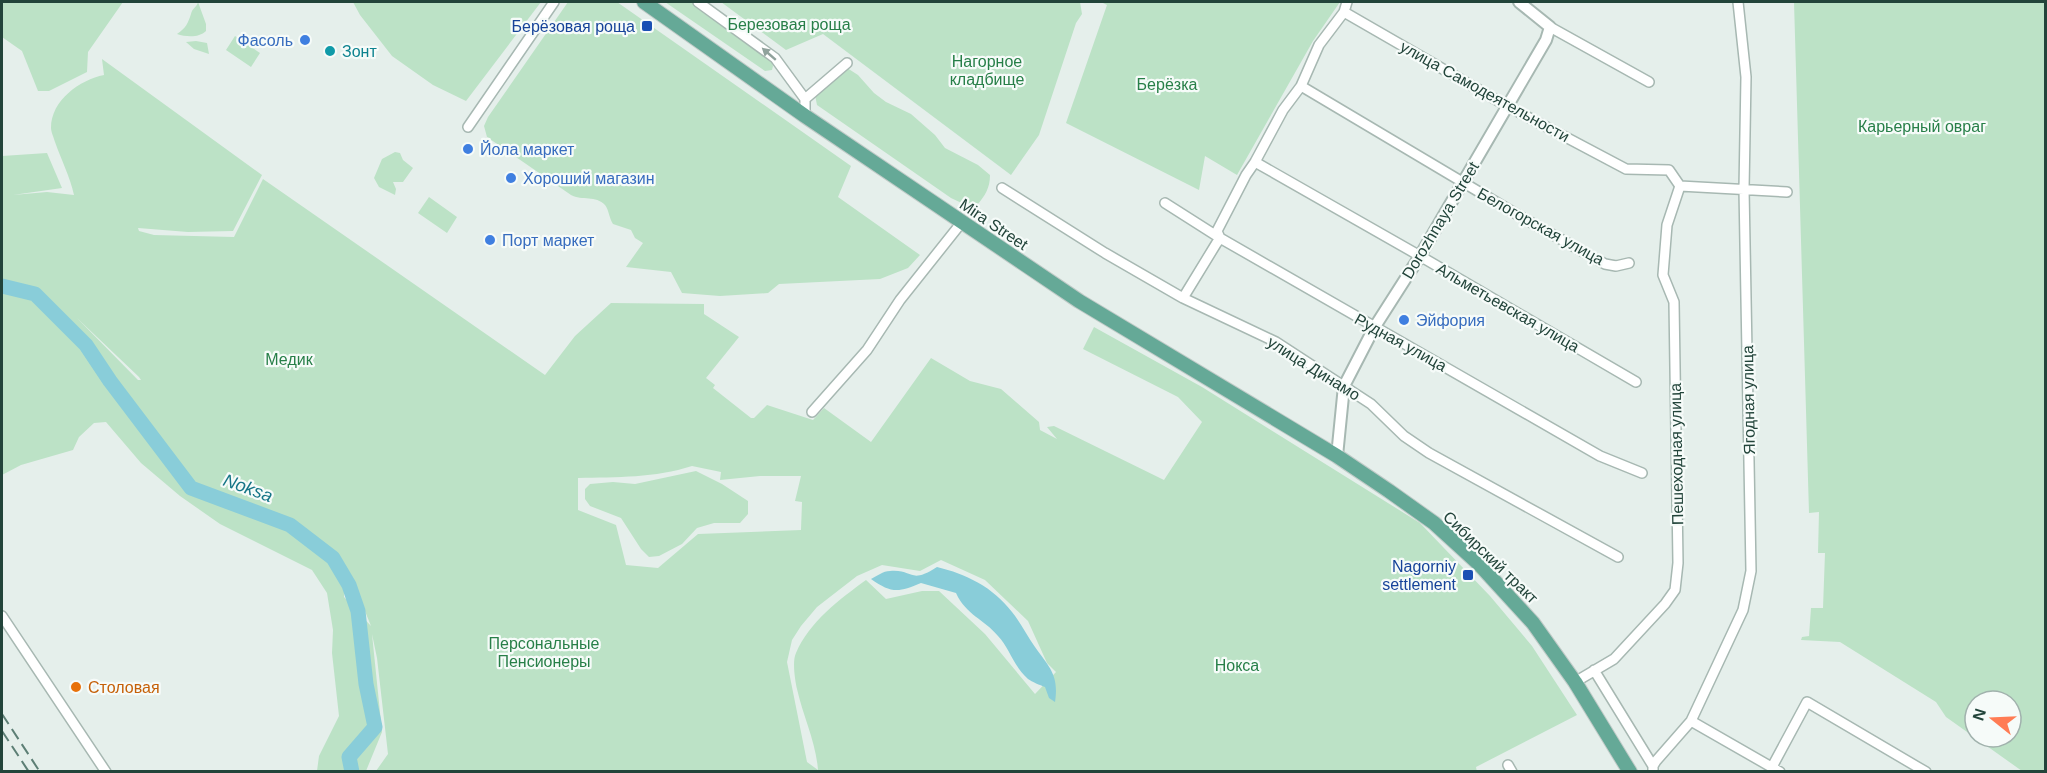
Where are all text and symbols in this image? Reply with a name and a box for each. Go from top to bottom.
park label: Березовая роща [727,16,851,33]
place label: Берёзовая роща [512,18,635,35]
marker: Берёзовая роща [640,19,654,33]
place label: Фасоль [238,32,293,49]
marker: Фасоль [298,33,312,47]
street label: улица Самодеятельности [1397,38,1572,145]
place label: Зонт [342,43,377,60]
marker: Зонт [323,44,337,58]
one-way arrow [761,47,777,60]
park label: Нагорное кладбище [950,53,1024,88]
park label: Берёзка [1137,76,1197,93]
park label: Карьерный овраг [1858,118,1986,135]
place label: Йола маркет [480,140,575,158]
marker: Йола маркет [461,142,475,156]
street label: Dorozhnaya Street [1399,158,1482,282]
place label: Хороший магазин [523,170,655,187]
marker: Хороший магазин [504,171,518,185]
street label: Белогорская улица [1475,185,1607,268]
street label: Mira Street [957,195,1031,254]
place label: Порт маркет [502,232,595,249]
marker: Порт маркет [483,233,497,247]
street label: Альметьевская улица [1433,260,1582,355]
street label: Рудная улица [1352,310,1450,375]
place label: Эйфория [1416,312,1485,329]
marker: Эйфория [1397,313,1411,327]
street label: улица Динамо [1264,333,1363,404]
street label: Ягодная улица [1739,345,1758,455]
park label: Медик [265,351,314,368]
street label: Пешеходная улица [1667,383,1686,525]
water label: Noksa [221,470,275,506]
street label: Сибирский тракт [1440,508,1542,607]
place label: Nagorniy settlement [1382,558,1457,593]
marker: Nagorniy settlement [1461,568,1475,582]
park label: Персональные Пенсионеры [488,635,600,670]
park label: Нокса [1215,657,1259,674]
place label: Столовая [88,679,160,696]
marker: Столовая [69,680,83,694]
north arrow [1963,689,2023,749]
text: N [1969,706,1989,723]

